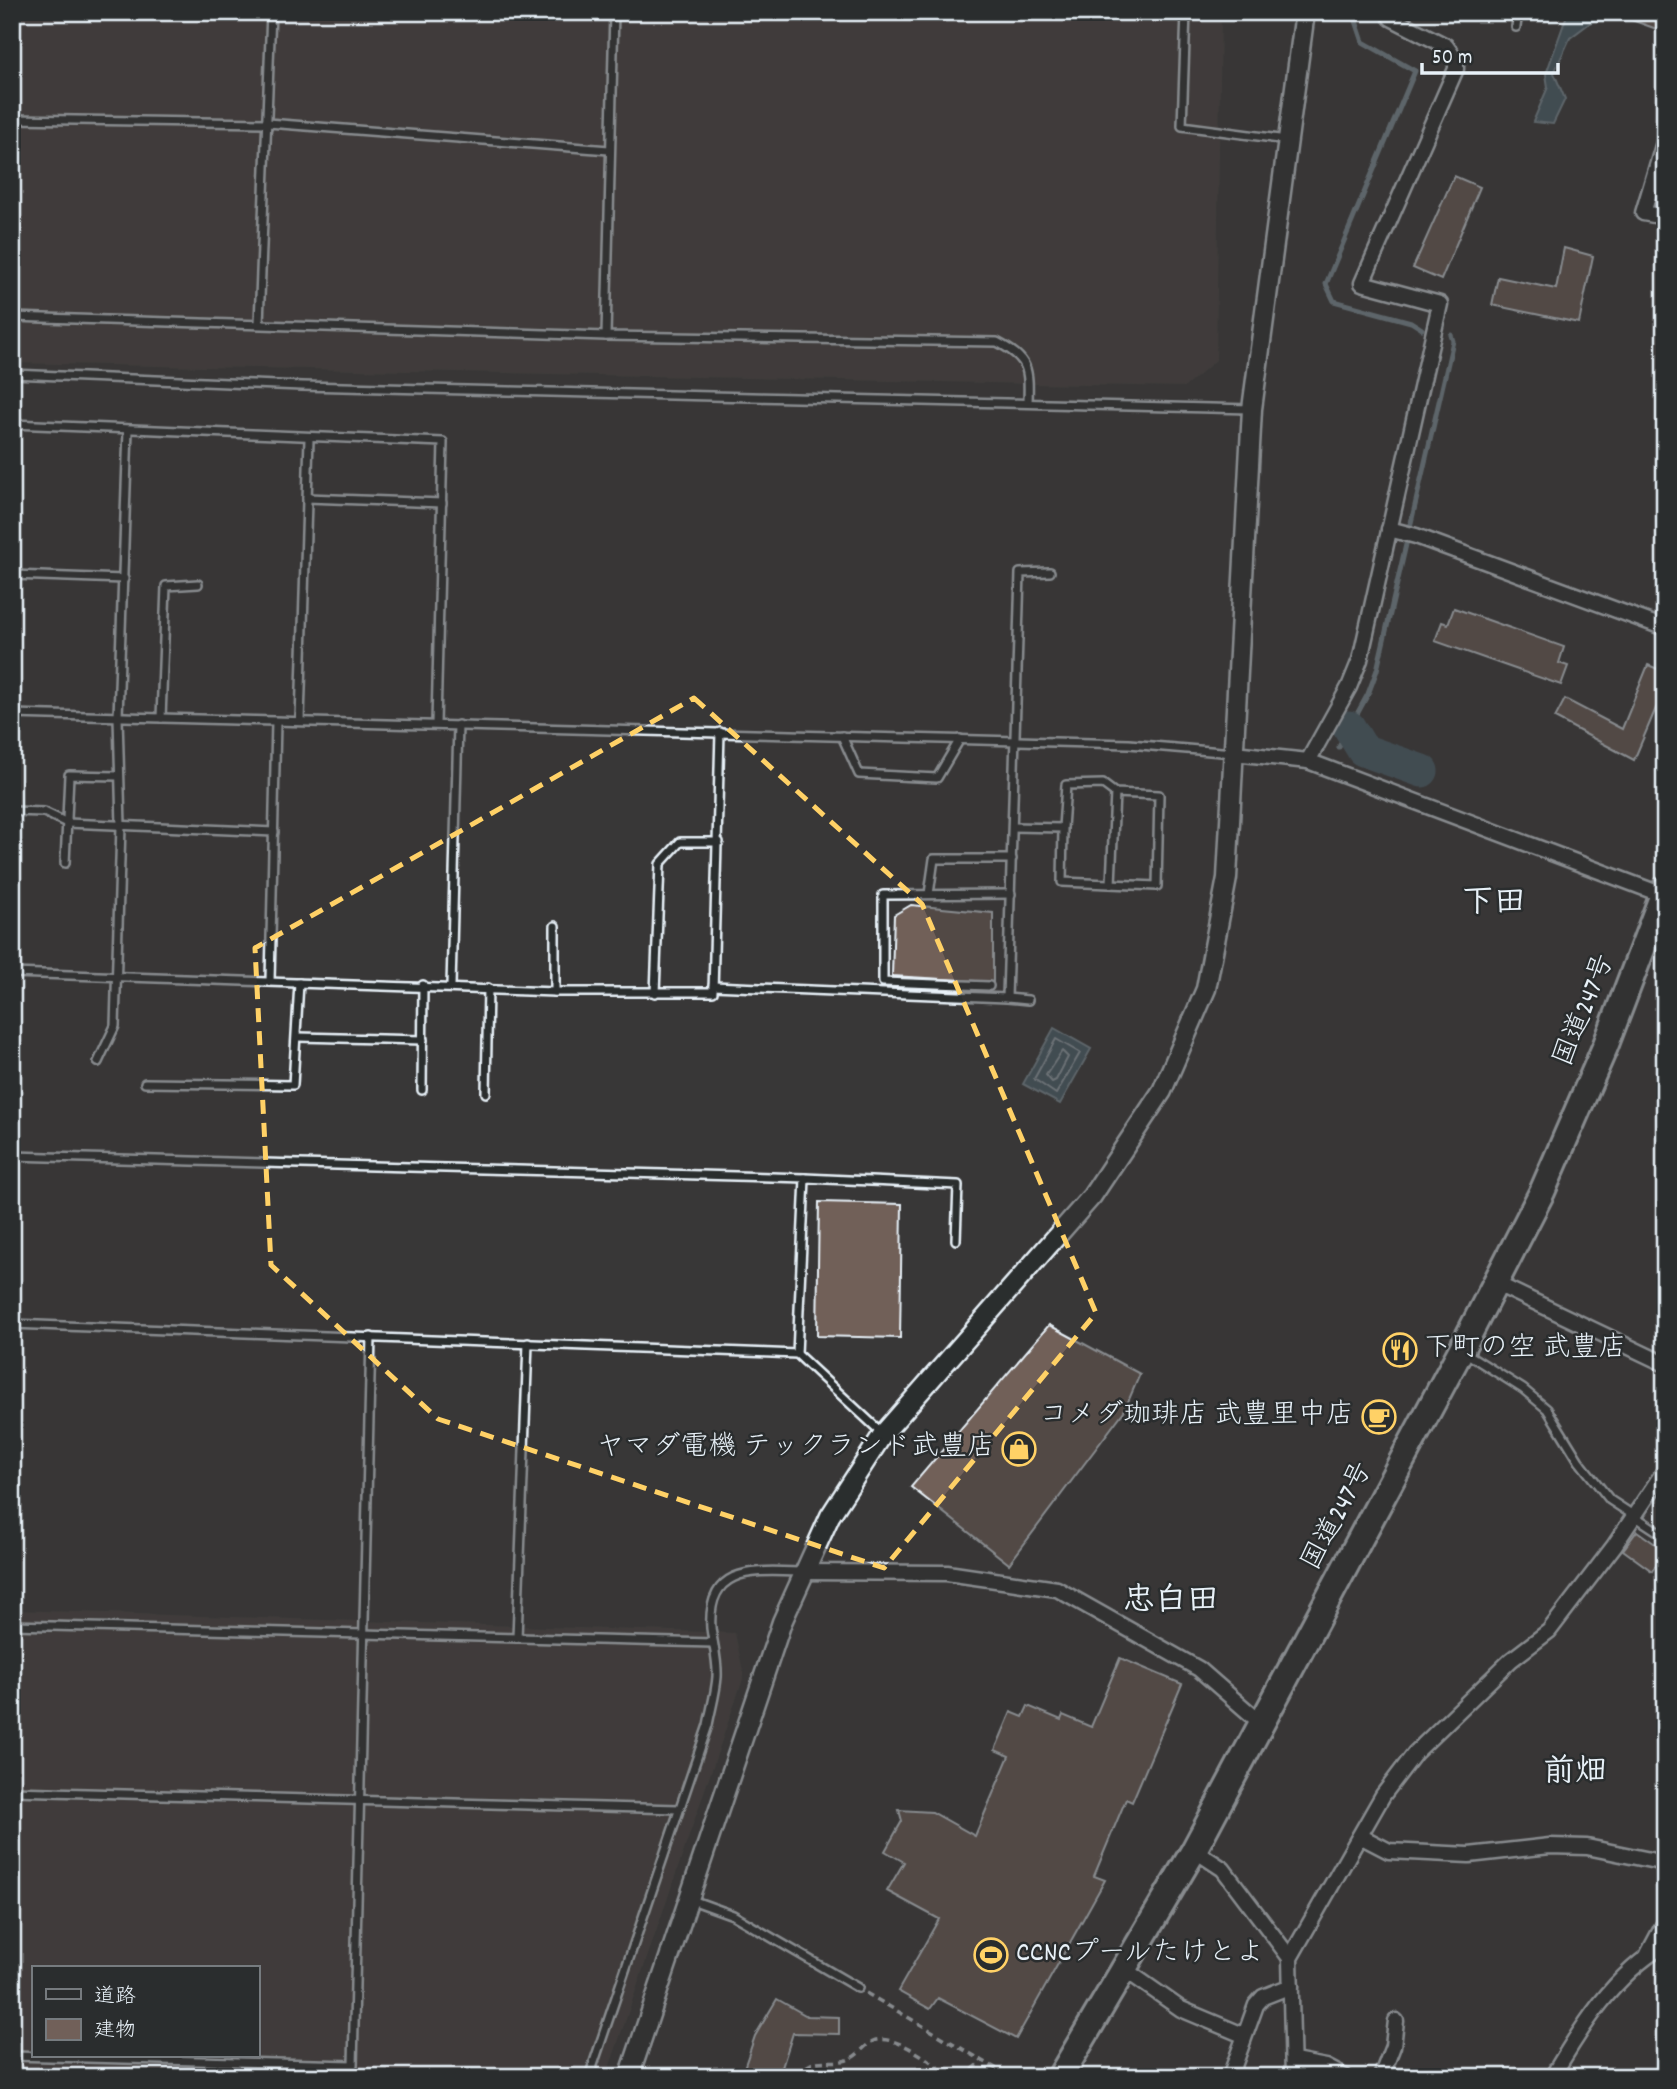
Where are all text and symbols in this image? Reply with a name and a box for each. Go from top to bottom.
scale bar [1422,32,1558,76]
text: 50 m [1432,44,1472,74]
district label: 下田 [1462,882,1526,928]
street label: 国道247号 [1545,949,1627,1073]
place label: 下町の空 武豊店 [1424,1330,1626,1370]
restaurant icon: 下町の空 武豊店 [1381,1331,1419,1369]
place label: コメダ珈琲店 武豊里中店 [1040,1397,1354,1437]
cafe icon: コメダ珈琲店 武豊里中店 [1360,1398,1398,1436]
place label: ヤマダ電機 テックランド武豊店 [597,1429,995,1469]
shop icon: ヤマダ電機 テックランド武豊店 [1000,1430,1038,1468]
street label: 国道247号 [1294,1455,1384,1579]
district label: 忠白田 [1123,1580,1219,1626]
district label: 前畑 [1543,1751,1607,1797]
place label: CCNCプールたけとよ [1016,1935,1264,1975]
sports icon: CCNCプールたけとよ [972,1936,1010,1974]
legend [32,1966,259,2058]
text: 道路 [94,1983,136,2013]
text: 建物 [94,2017,136,2047]

